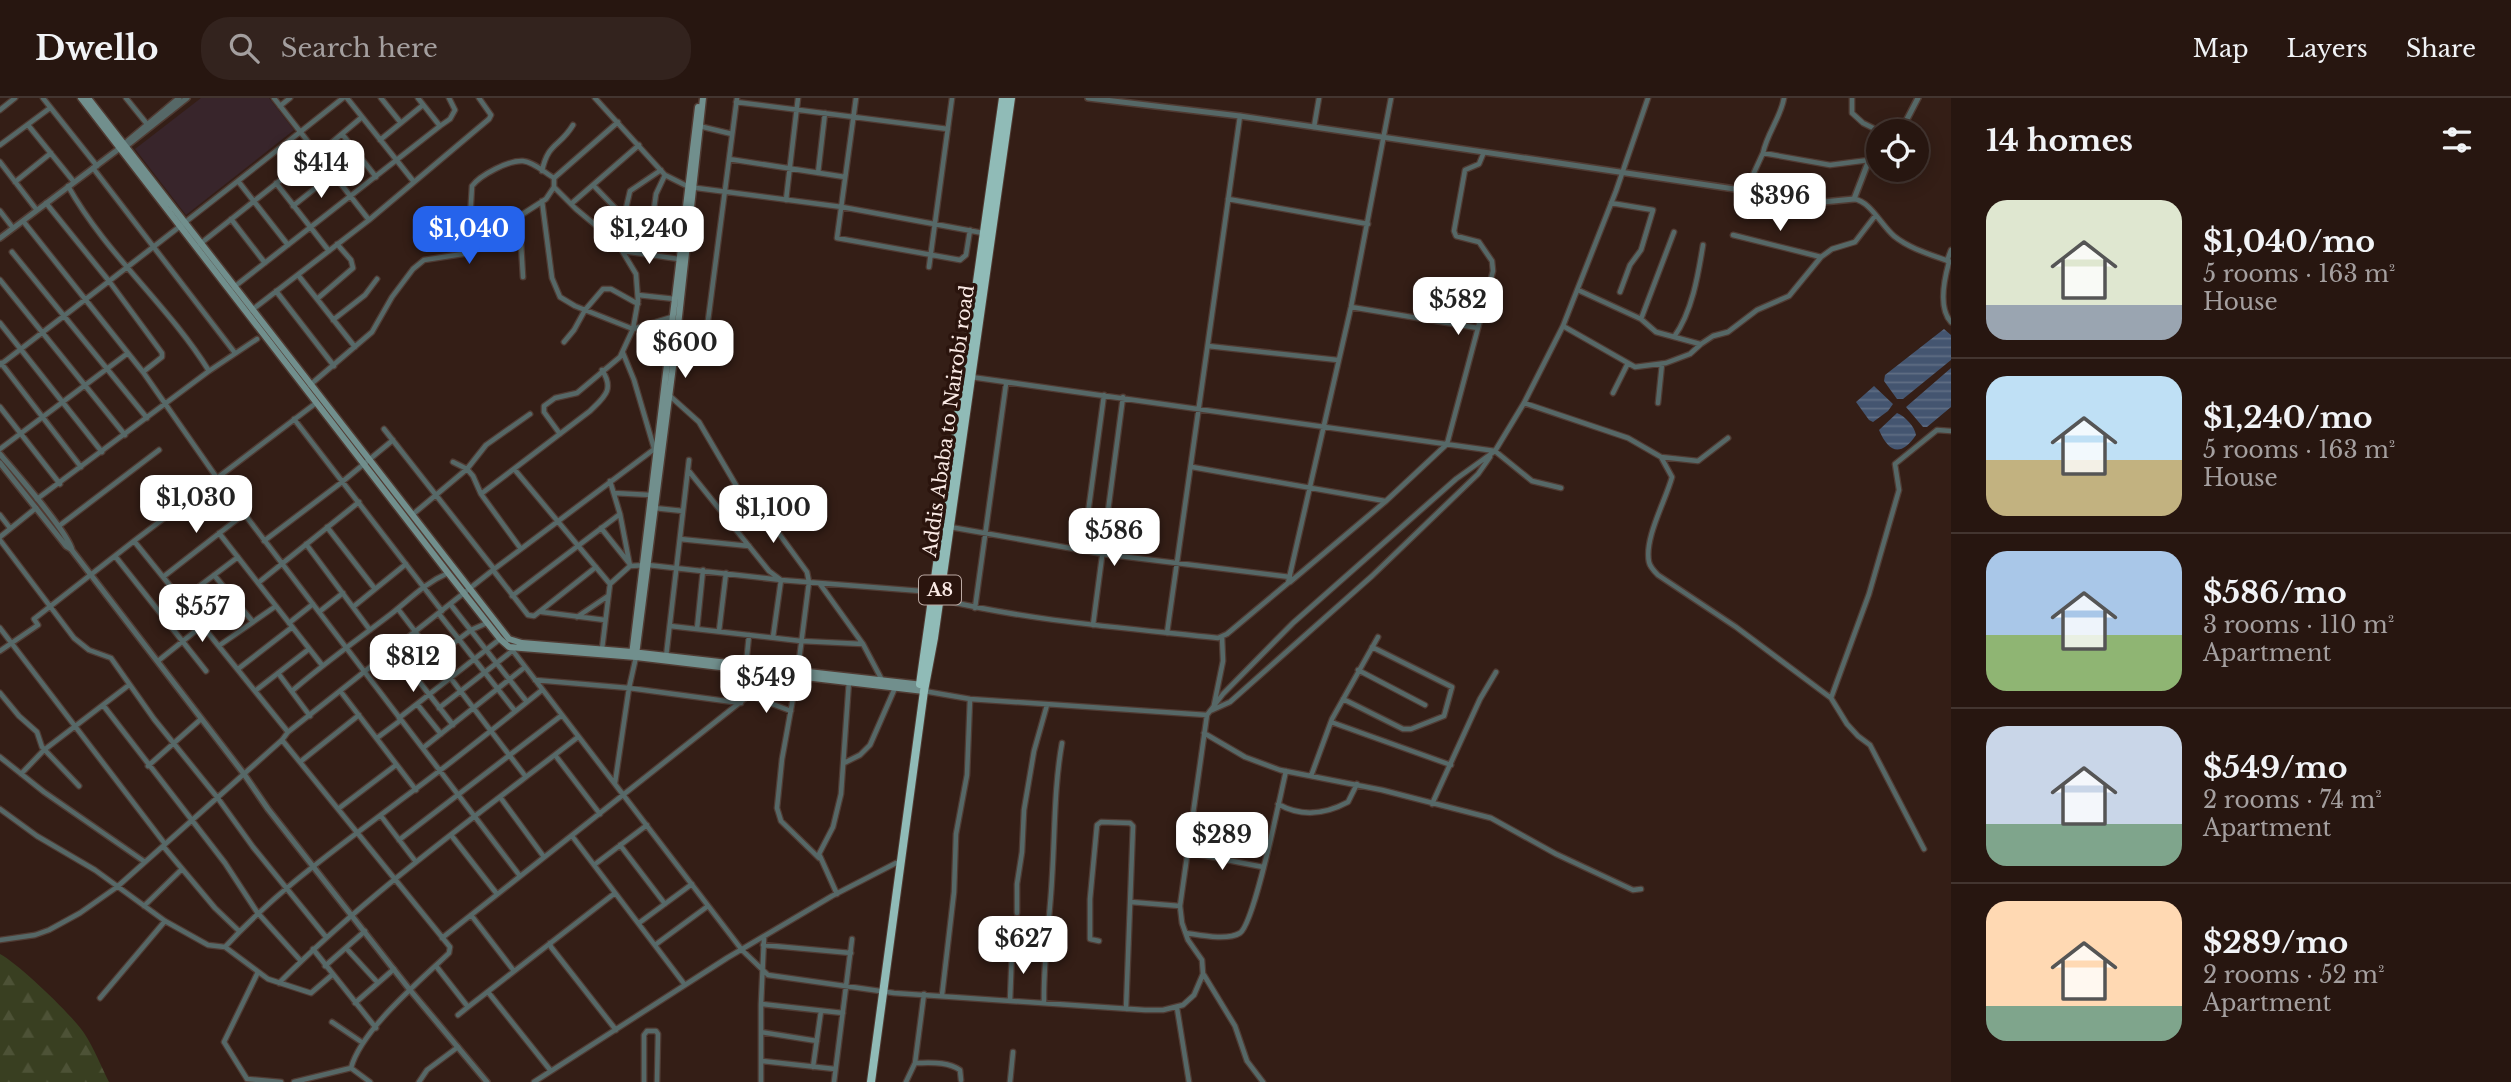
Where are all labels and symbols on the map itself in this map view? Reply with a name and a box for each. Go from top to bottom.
pin: $414 [280,140,362,200]
pin: $396 [1739,174,1821,233]
pin: $1,040 [412,206,526,266]
pin: $1,240 [592,206,706,266]
pin: $582 [1417,278,1499,337]
street label: Addis Ababa to Nairobi road [918,283,979,560]
pin: $600 [644,320,726,380]
pin: $1,030 [139,476,253,535]
pin: $1,100 [716,486,830,545]
pin: $586 [1073,508,1155,568]
road number: A8 [919,576,961,604]
pin: $557 [161,584,243,644]
pin: $812 [372,634,454,694]
pin: $549 [725,656,807,715]
pin: $289 [1181,812,1263,872]
pin: $627 [982,916,1064,976]

